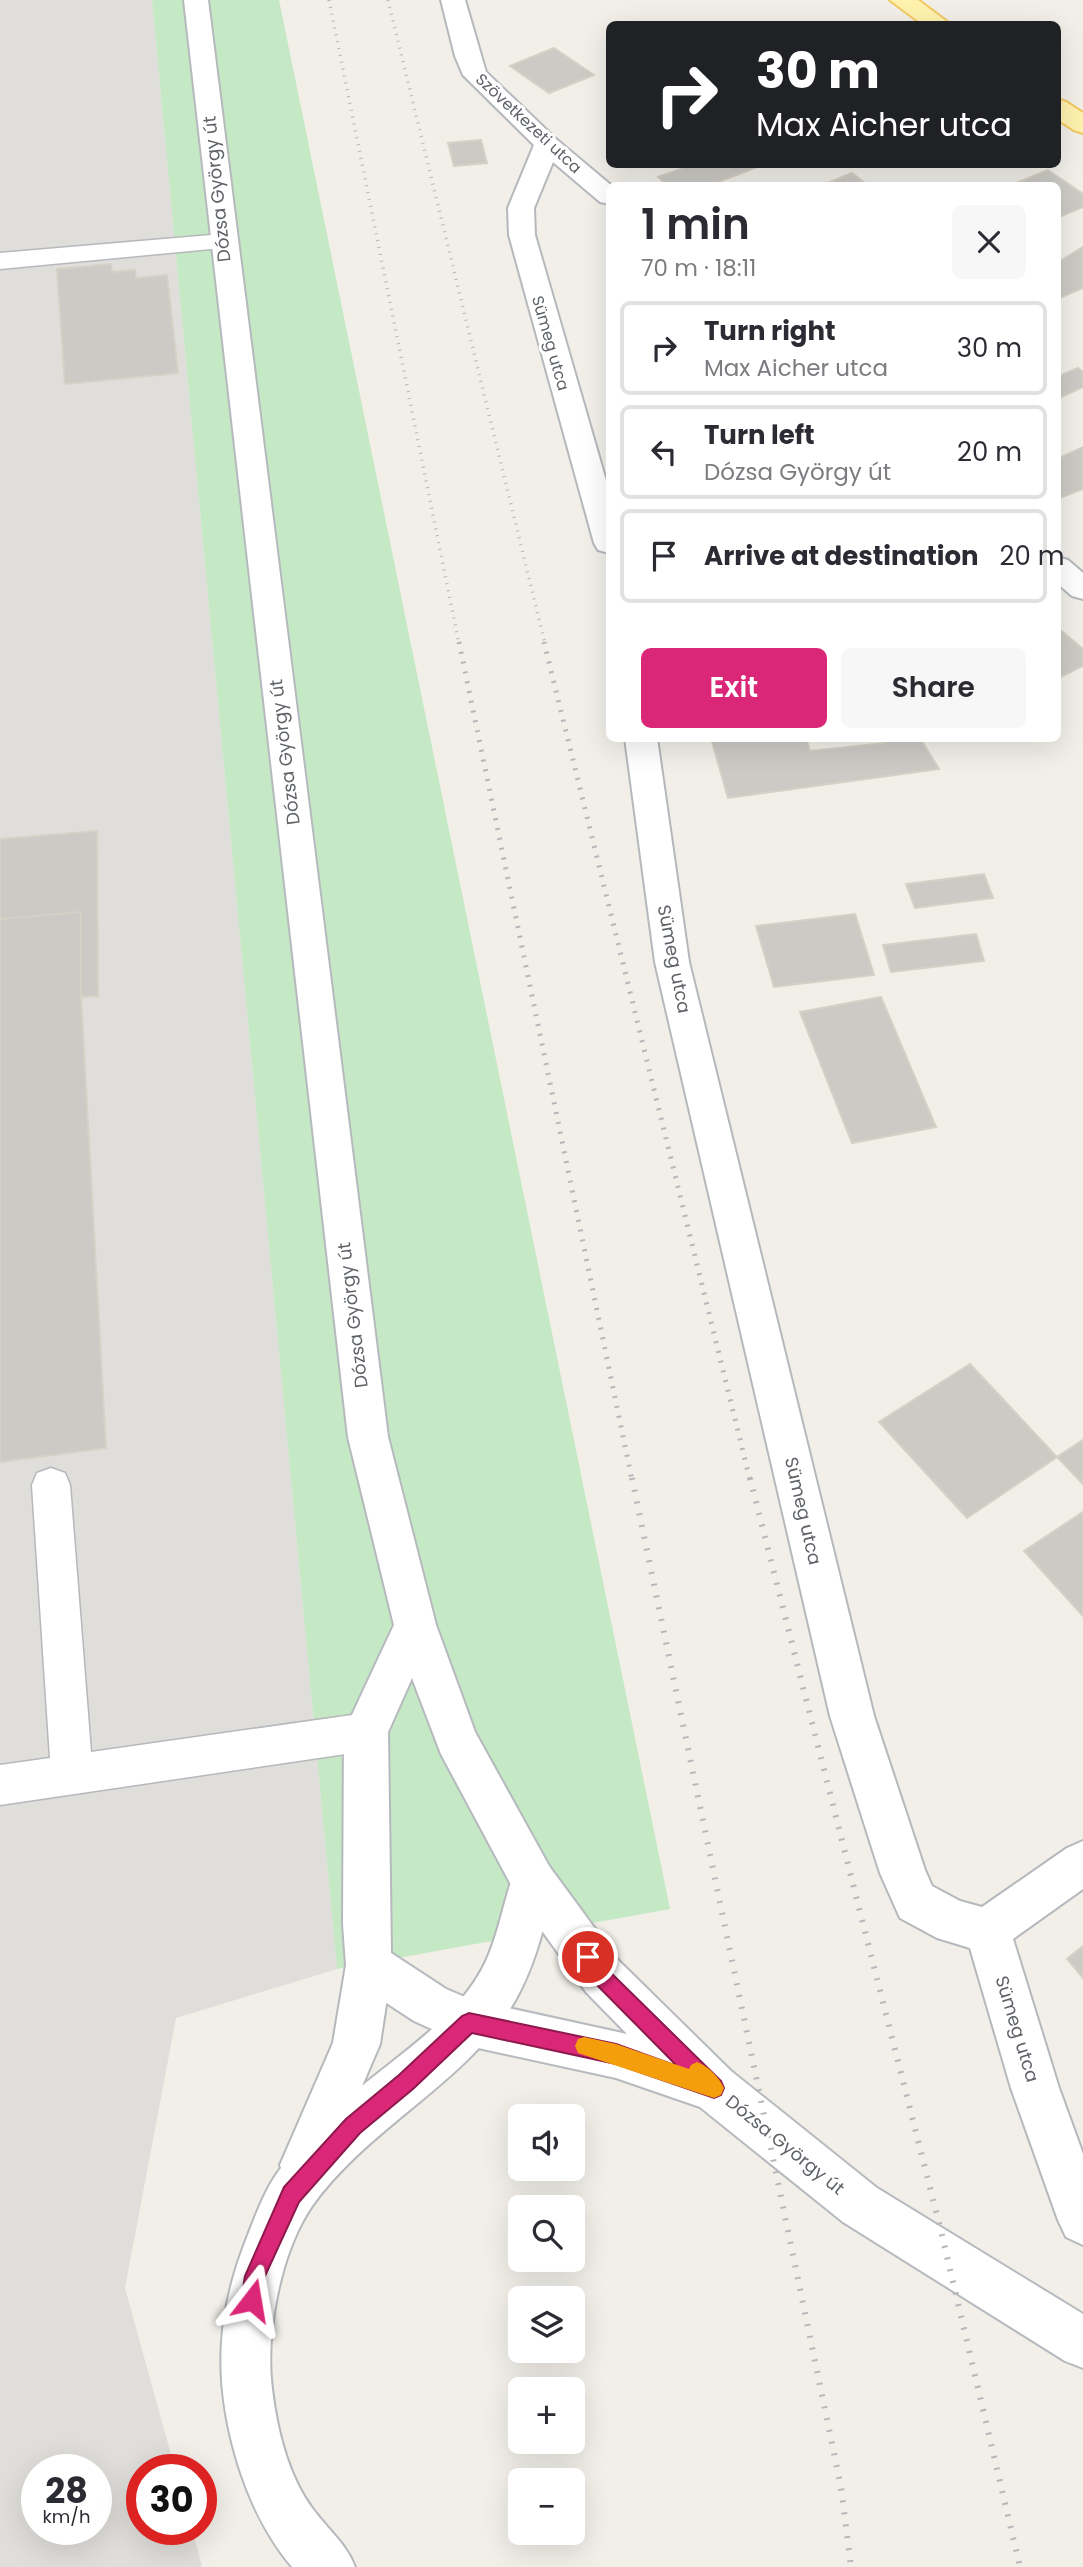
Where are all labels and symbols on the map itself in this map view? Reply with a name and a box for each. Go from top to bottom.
street label: Szövetkezeti utca [470,68,587,179]
street label: Dózsa György út [196,115,237,263]
street label: Sümeg utca [526,293,575,393]
street label: Dózsa György út [263,678,306,826]
street label: Sümeg utca [652,903,697,1015]
street label: Dózsa György út [331,1241,374,1389]
street label: Sümeg utca [779,1455,828,1567]
pin [558,1927,618,1987]
street label: Sümeg utca [989,1973,1046,2085]
street label: Dózsa György út [721,2089,850,2200]
position arrow [215,2263,289,2337]
speed limit sign: 30 [126,2454,217,2545]

